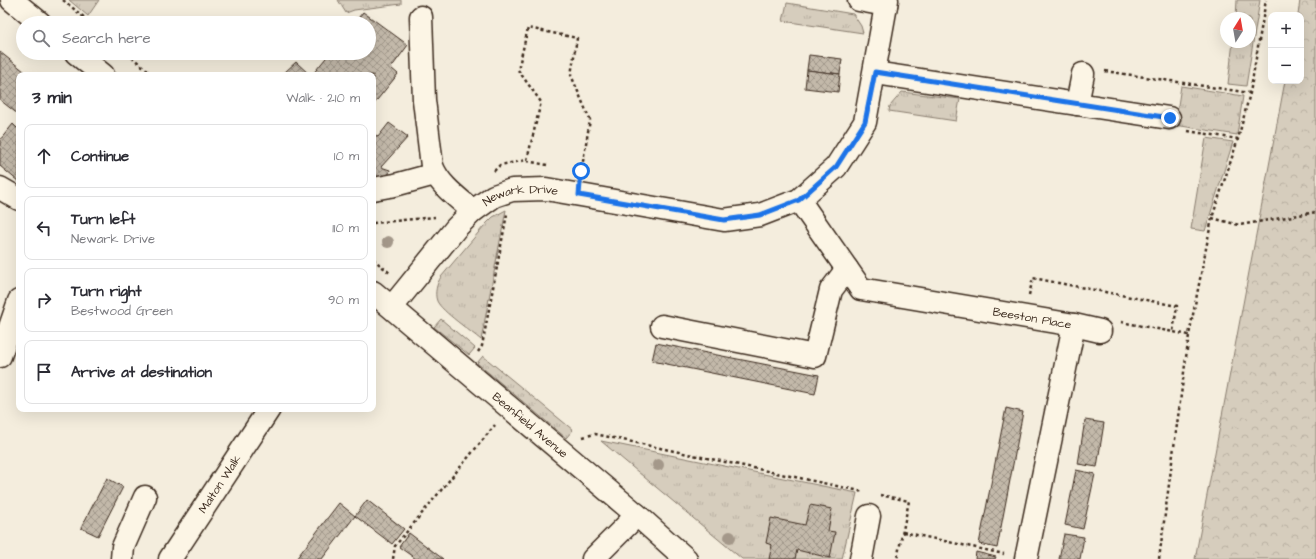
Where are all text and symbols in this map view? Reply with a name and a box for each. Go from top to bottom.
north arrow [1220,12,1256,48]
map controls [1268,12,1304,84]
button: + [1268,12,1304,48]
search box [16,16,376,60]
icon: search [30,27,52,49]
text: Search here [62,28,151,49]
button: − [1268,48,1304,84]
text: 3 min [32,86,72,110]
text: Walk · 210 m [286,89,360,107]
route end [1161,109,1179,127]
icon: ahead [33,145,55,167]
text: Continue [71,146,129,167]
text: 10 m [334,147,359,165]
route start [572,162,590,180]
street label: Newark Drive [479,181,560,210]
text: Turn left [71,209,135,230]
icon: left [33,217,55,239]
text: 110 m [332,219,359,237]
text: Newark Drive [71,230,155,248]
text: Turn right [71,281,142,302]
icon: right [33,289,55,311]
text: 90 m [328,291,359,309]
text: Bestwood Green [71,302,173,320]
street label: Beeston Place [991,303,1073,334]
icon: arrive [33,361,55,383]
text: Arrive at destination [71,362,212,383]
street label: Beanfield Avenue [488,388,572,463]
street label: Malton Walk [194,451,246,517]

